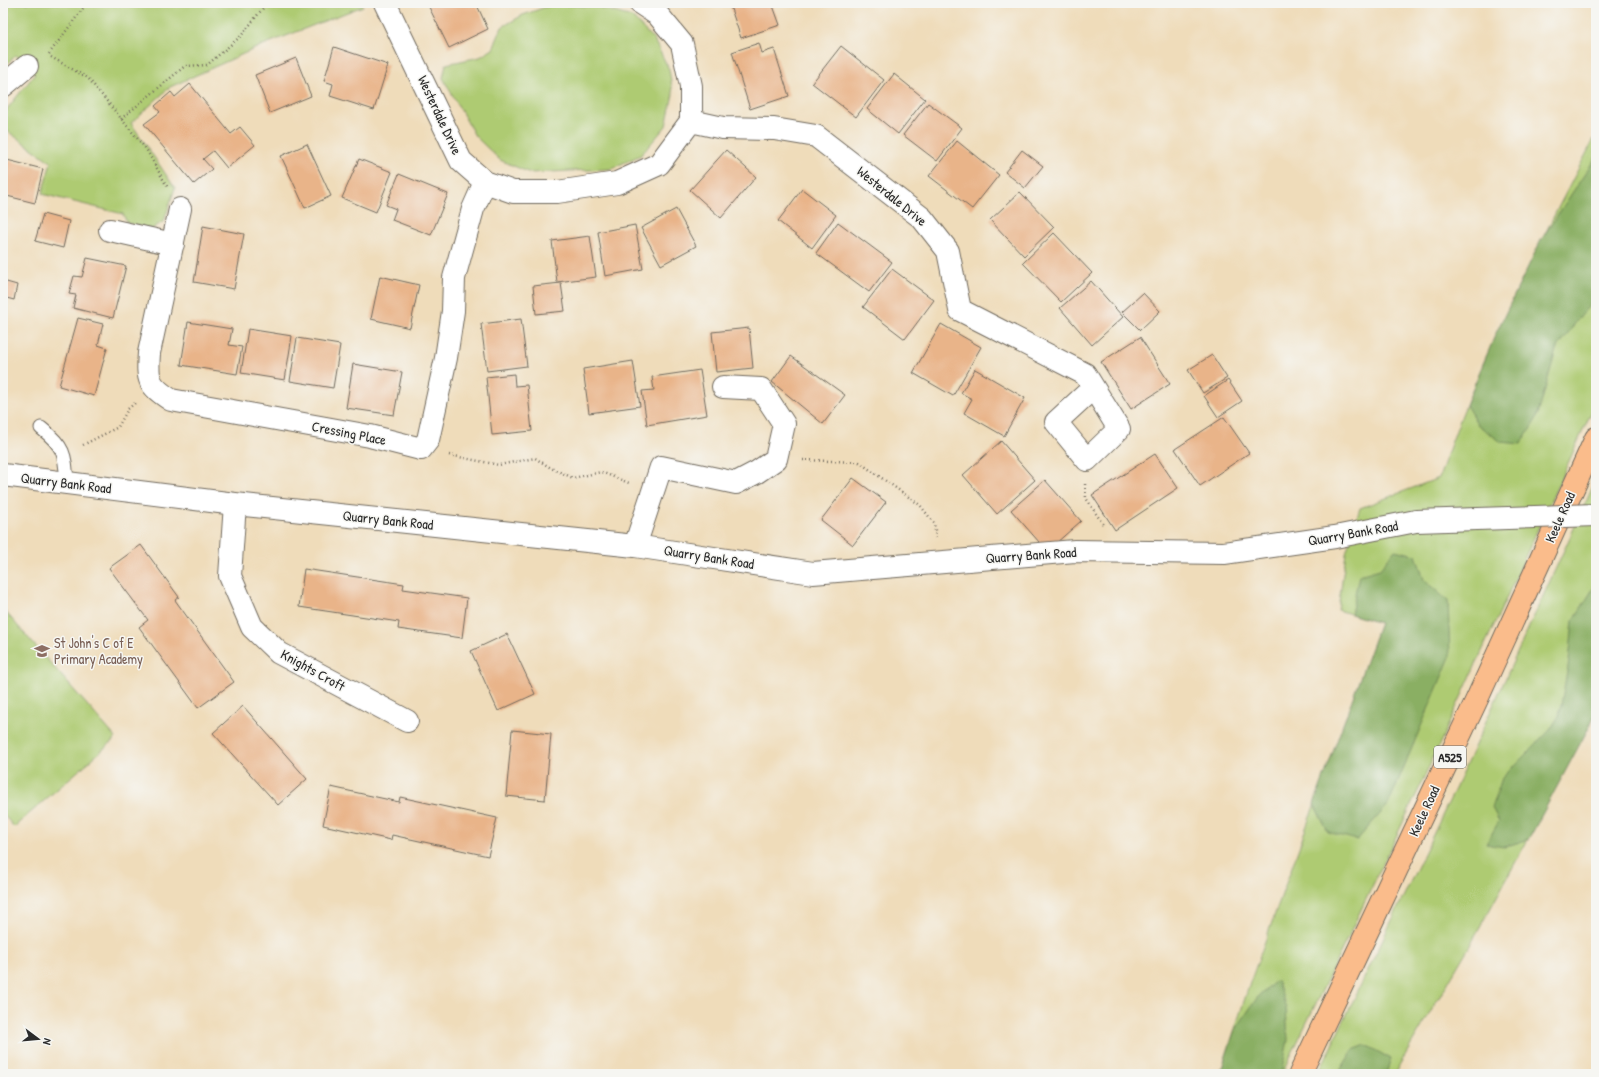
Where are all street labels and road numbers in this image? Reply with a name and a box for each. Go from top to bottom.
street label: Westerdale Drive [414,72,467,158]
street label: Westerdale Drive [853,161,932,230]
street label: Cressing Place [310,416,388,450]
street label: Quarry Bank Road [20,468,113,499]
street label: Keele Road [1540,488,1579,545]
street label: Quarry Bank Road [342,505,435,535]
street label: Quarry Bank Road [1306,515,1400,551]
street label: Quarry Bank Road [662,540,756,574]
street label: Quarry Bank Road [985,542,1078,568]
street label: Knights Croft [277,644,349,696]
road number: A525 [1434,746,1466,768]
street label: Keele Road [1404,782,1444,839]

